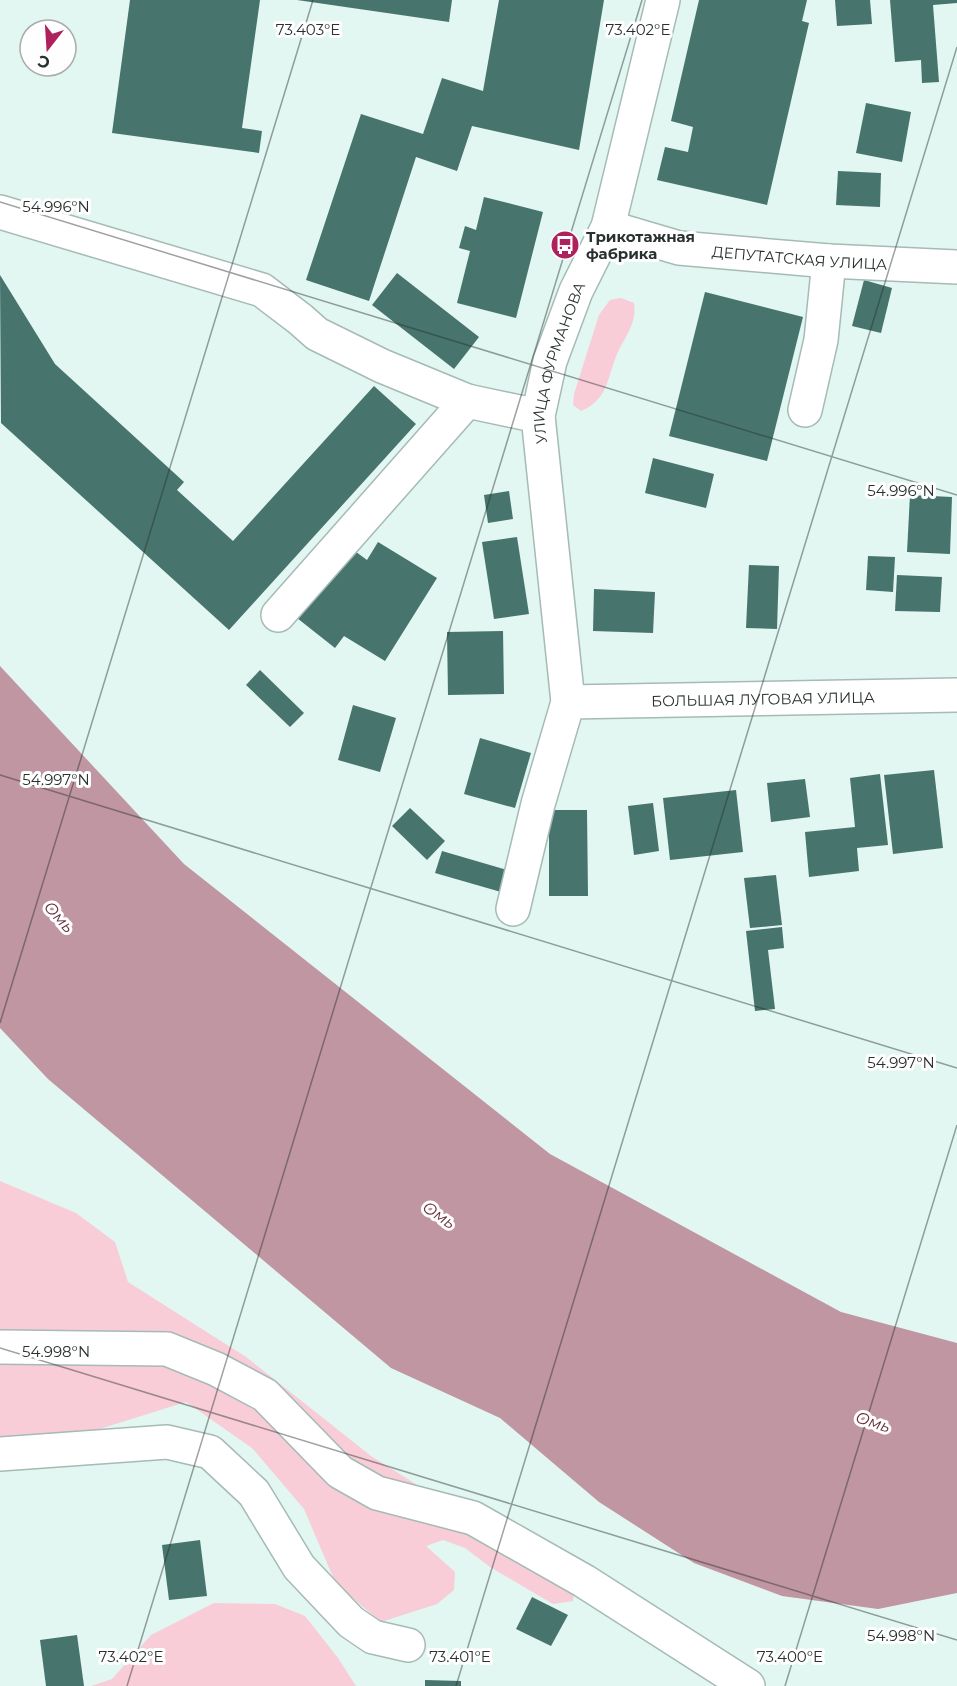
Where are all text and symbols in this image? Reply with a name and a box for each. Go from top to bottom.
north arrow [18,18,78,78]
text: 73.403°E [276,20,340,39]
text: 73.402°E [606,20,670,39]
text: С [35,51,52,73]
text: 54.996°N [22,197,90,216]
place label: Трикотажная фабрика [586,227,695,263]
bus stop icon: Трикотажная фабрика [549,229,581,261]
street label: ДЕПУТАТСКАЯ УЛИЦА [711,241,888,273]
street label: УЛИЦА ФУРМАНОВА [528,278,589,445]
text: 54.996°N [867,481,935,500]
street label: БОЛЬШАЯ ЛУГОВАЯ УЛИЦА [651,687,875,710]
text: 54.997°N [22,770,90,789]
water label: Омь [40,898,78,936]
text: 54.997°N [867,1053,935,1072]
water label: Омь [419,1197,459,1233]
text: 54.998°N [22,1342,90,1361]
water label: Омь [853,1408,893,1436]
text: 54.998°N [867,1626,935,1645]
text: 73.402°E [99,1647,163,1666]
text: 73.401°E [429,1647,491,1666]
text: 73.400°E [757,1647,823,1666]

